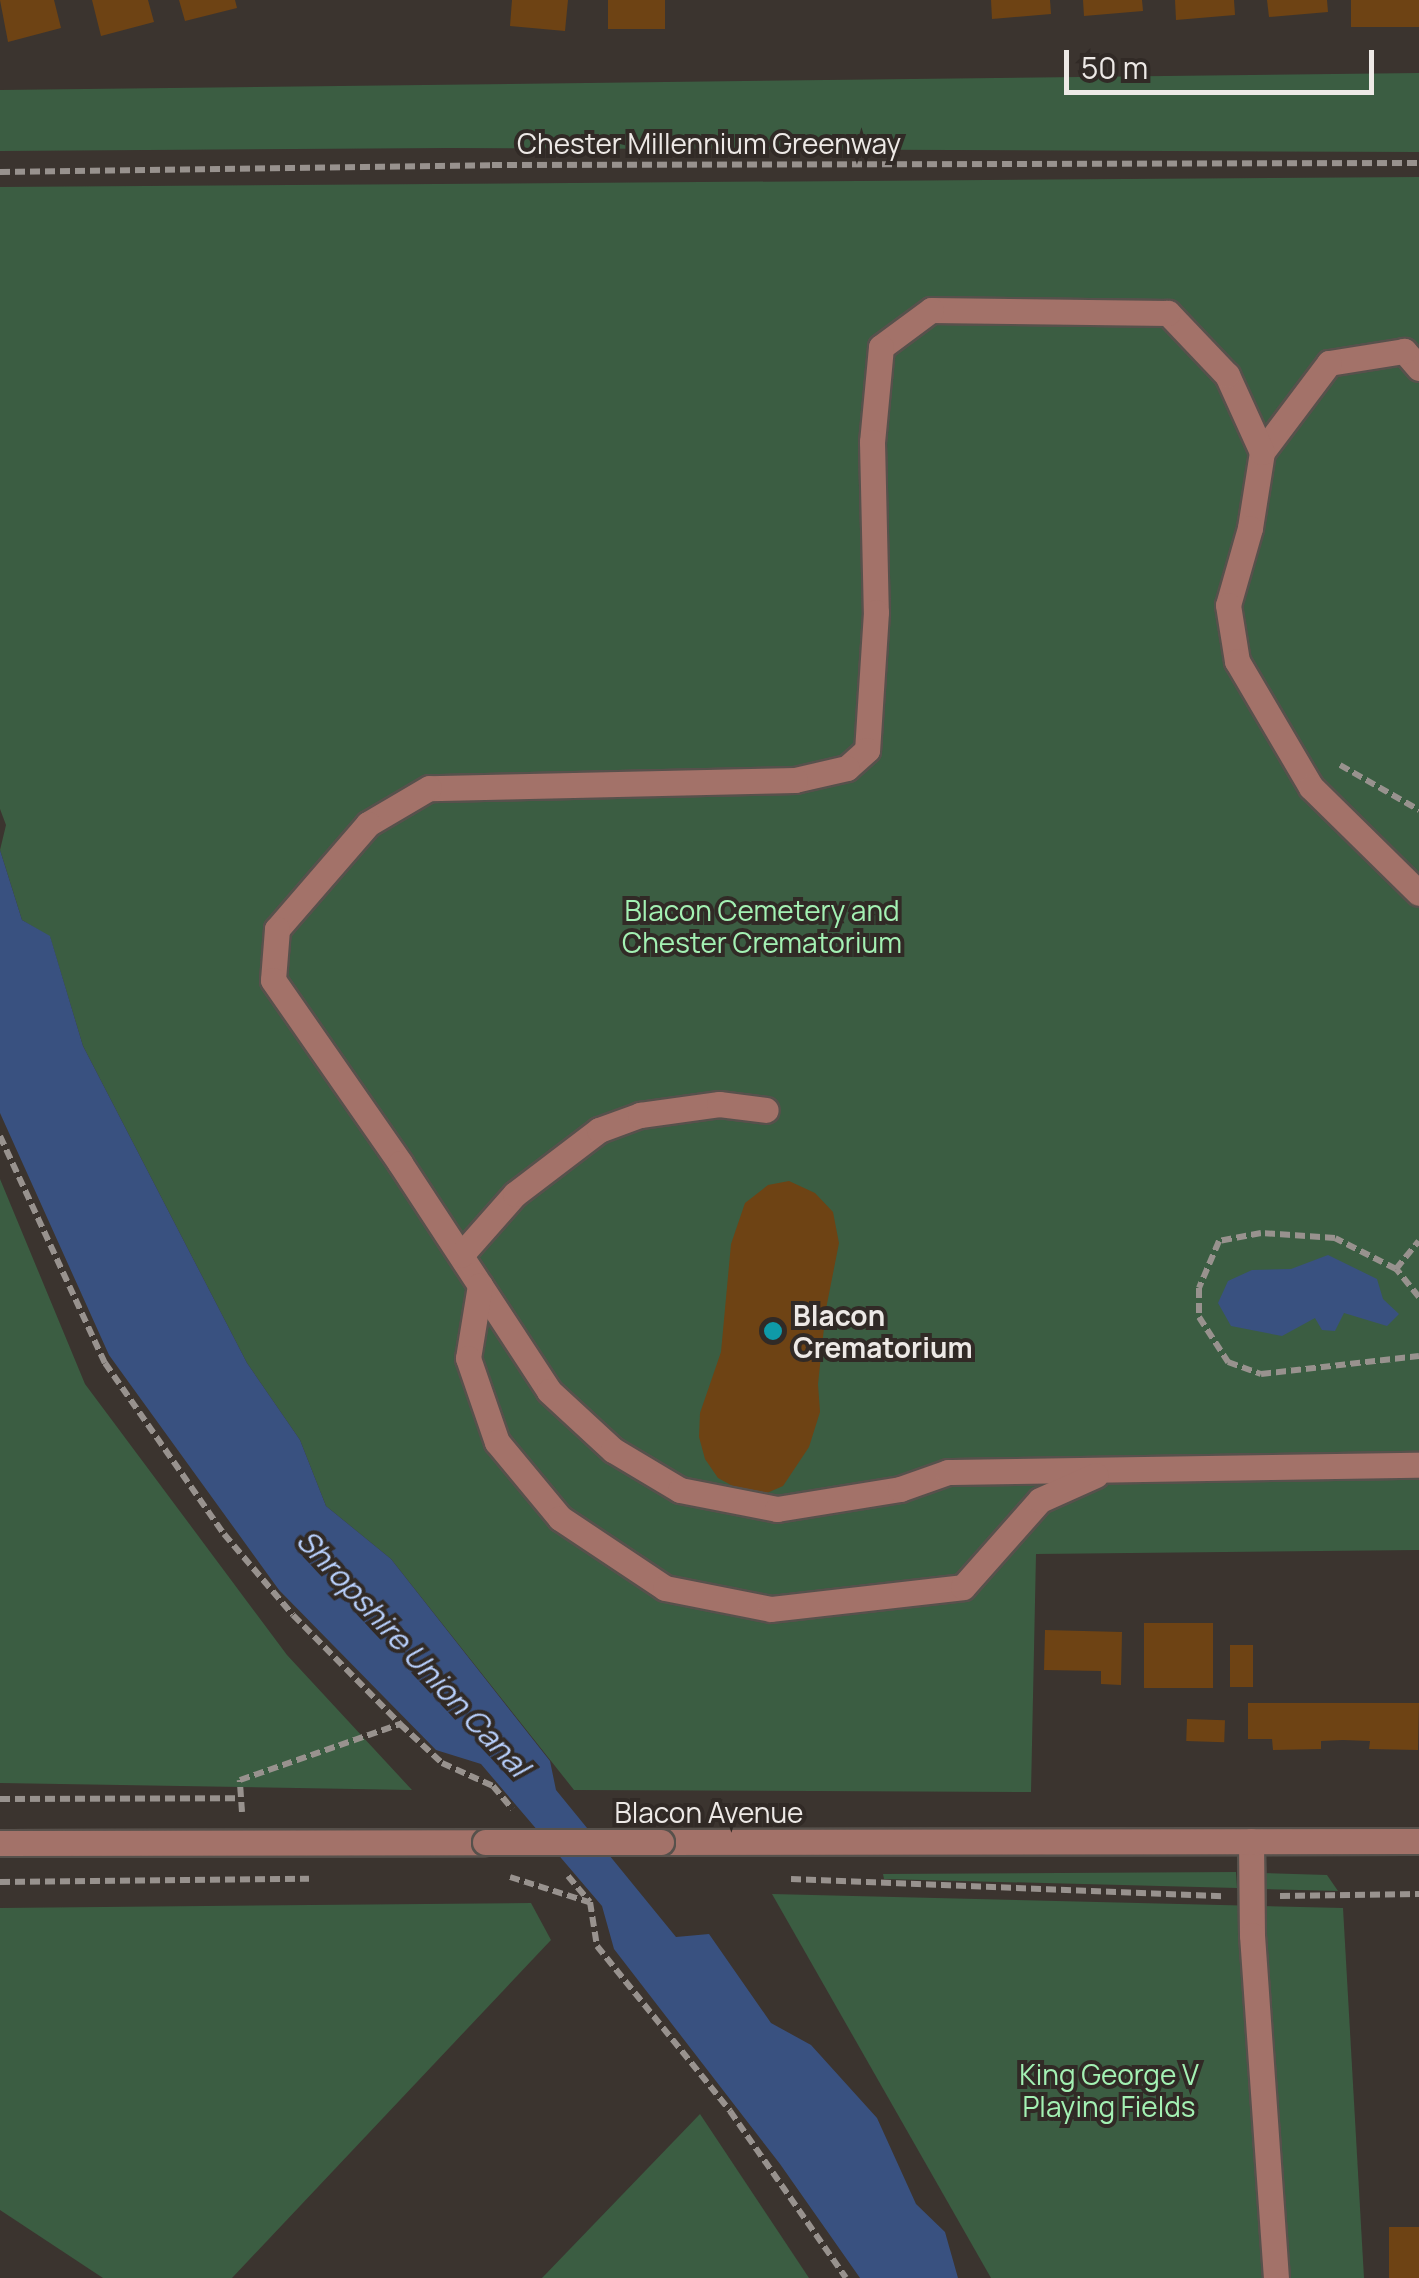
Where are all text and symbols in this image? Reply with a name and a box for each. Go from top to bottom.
scale bar [1069,30,1379,92]
text: 50 m [1081,47,1148,88]
street label: Chester Millennium Greenway [517,126,901,160]
park label: Blacon Cemetery and Chester Crematorium [622,893,902,959]
place label: Blacon Crematorium [793,1298,973,1364]
marker: Blacon Crematorium [762,1320,784,1342]
water label: Shropshire Union Canal [289,1522,537,1784]
street label: Blacon Avenue [615,1795,803,1829]
park label: King George V Playing Fields [1019,2057,1199,2123]

